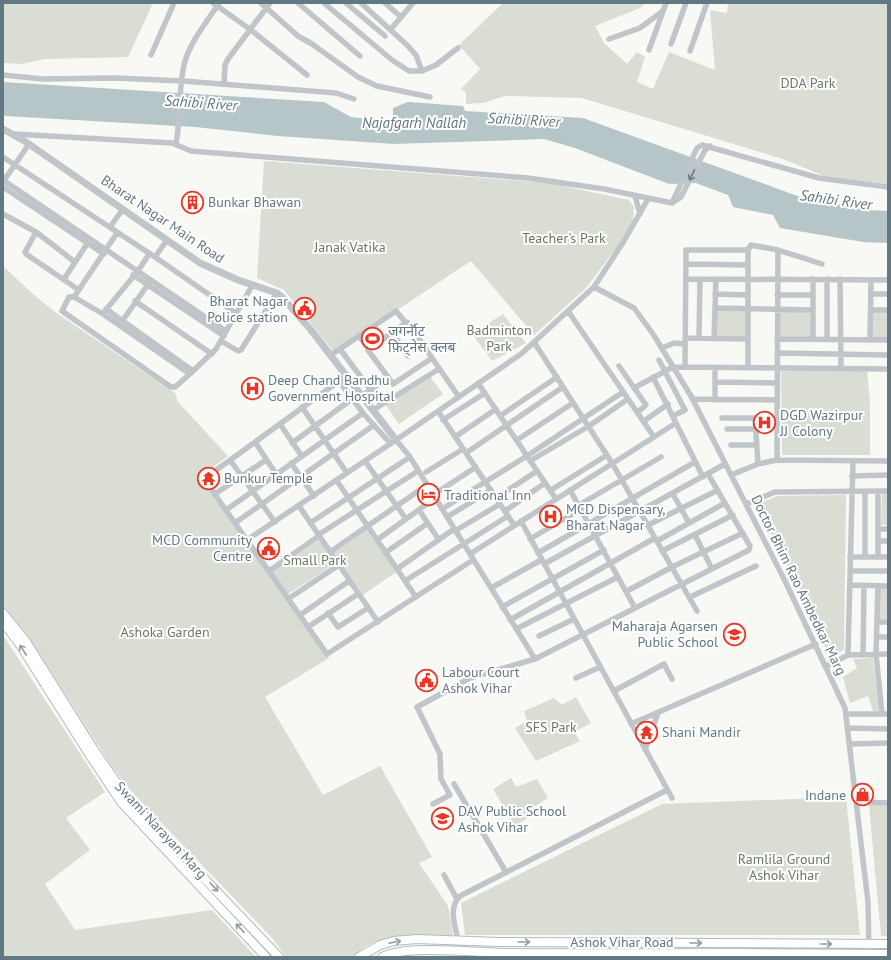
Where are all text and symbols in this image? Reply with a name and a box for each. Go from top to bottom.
park label: DDA Park [780,74,836,92]
water label: Sahibi River [164,90,239,115]
water label: Sahibi River [487,108,562,131]
water label: Najafgarh Nallah [362,113,466,132]
one-way arrow [688,169,696,181]
street label: Bharat Nagar Main Road [98,171,228,267]
water label: Sahibi River [799,185,875,214]
building icon: Bunkar Bhawan [179,189,205,215]
place label: Bunkar Bhawan [208,193,301,211]
park label: Teacher's Park [522,229,606,247]
park label: Janak Vatika [313,238,386,256]
place label: Bharat Nagar Police station [207,292,288,326]
public building icon: Bharat Nagar Police station [291,296,317,322]
park label: Badminton Park [466,321,532,355]
place label: जगर्नॉट फ़िट्नेस क्लब [388,322,457,357]
sports icon: जगर्नॉट फ़िट्नेस क्लब [359,326,385,352]
place label: Deep Chand Bandhu Government Hospital [268,371,395,405]
hospital icon: Deep Chand Bandhu Government Hospital [240,375,266,401]
place label: DGD Wazirpur JJ Colony [779,406,863,440]
hospital icon: DGD Wazirpur JJ Colony [752,410,778,436]
temple icon: Bunkur Temple [196,465,222,491]
place label: Bunkur Temple [224,469,313,487]
hotel icon: Traditional Inn [415,482,441,508]
place label: Traditional Inn [444,486,531,504]
street label: Doctor Bhim Rao Ambedkar Marg [747,492,851,678]
place label: MCD Dispensary, Bharat Nagar [566,500,665,534]
hospital icon: MCD Dispensary, Bharat Nagar [537,504,563,530]
place label: MCD Community Centre [152,531,252,565]
public building icon: MCD Community Centre [255,535,281,561]
park label: Small Park [283,551,347,569]
place label: Maharaja Agarsen Public School [612,617,718,651]
school or university icon: Maharaja Agarsen Public School [721,621,747,647]
park label: Ashoka Garden [120,623,210,641]
one-way arrow [19,645,27,656]
place label: Labour Court Ashok Vihar [442,663,520,697]
public building icon: Labour Court Ashok Vihar [413,667,439,693]
park label: SFS Park [525,718,577,736]
temple icon: Shani Mandir [634,719,660,745]
place label: Shani Mandir [662,723,741,741]
street label: Swami Narayan Marg [111,778,211,882]
shop icon: Indane [849,782,875,808]
place label: Indane [805,786,846,804]
place label: DAV Public School Ashok Vihar [458,802,566,836]
school or university icon: DAV Public School Ashok Vihar [430,806,456,832]
park label: Ramlila Ground Ashok Vihar [738,850,830,884]
one-way arrow [209,882,218,892]
one-way arrow [235,923,244,933]
street label: Ashok Vihar Road [570,933,674,951]
one-way arrow [388,938,401,946]
one-way arrow [517,938,530,946]
one-way arrow [689,939,702,947]
one-way arrow [819,940,832,948]

